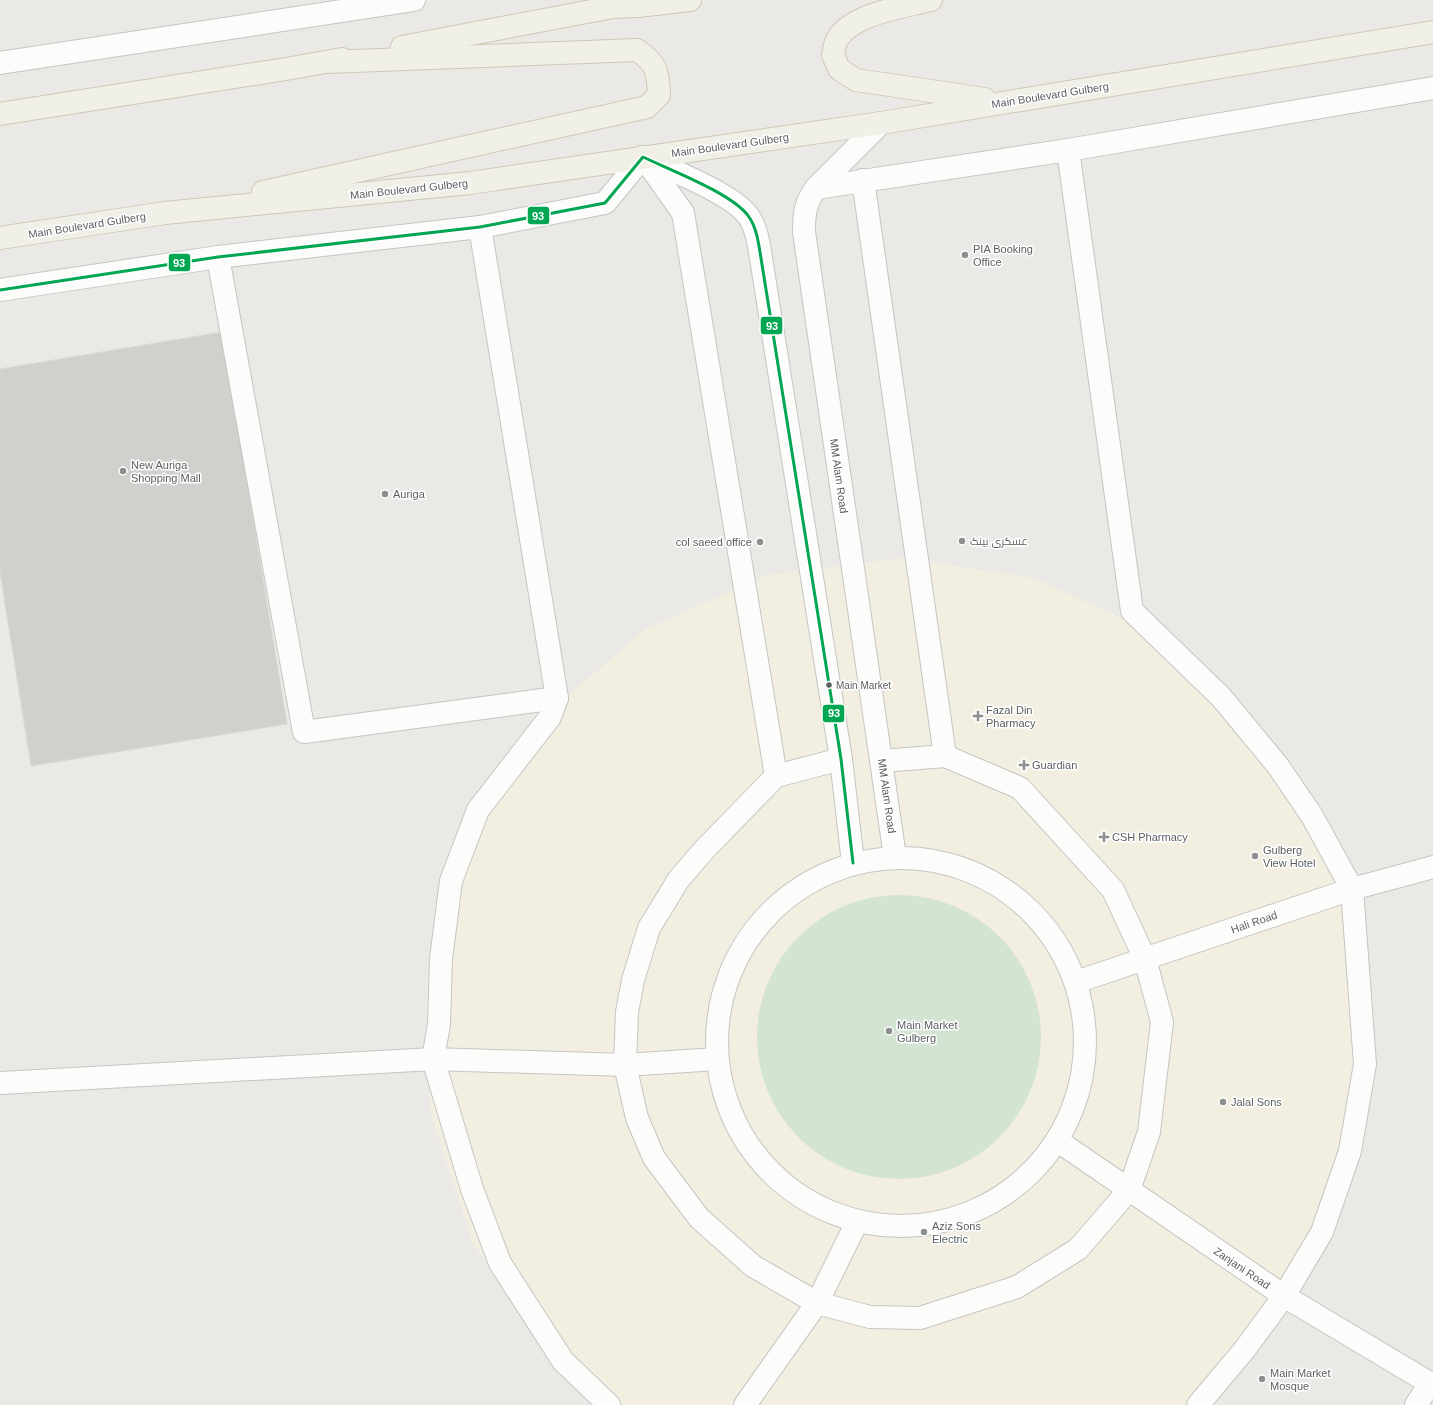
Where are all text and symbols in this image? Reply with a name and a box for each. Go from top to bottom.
street label: Main Boulevard Gulberg [990,80,1110,110]
street label: Main Boulevard Gulberg [670,131,790,159]
street label: Main Boulevard Gulberg [349,177,469,201]
line badge: 93 [527,206,550,225]
street label: Main Boulevard Gulberg [27,210,147,240]
text: 93 [532,210,544,222]
place label: PIA Booking Office [973,243,1033,268]
marker: PIA Booking Office [960,250,970,260]
line badge: 93 [168,253,191,272]
text: 93 [173,257,185,269]
line badge: 93 [760,316,783,335]
text: 93 [766,320,778,332]
street label: MM Alam Road [828,438,850,514]
place label: New Auriga Shopping Mall [131,459,201,484]
marker: New Auriga Shopping Mall [118,466,128,476]
place label: Auriga [393,488,426,500]
marker: Auriga [380,489,390,499]
place label: عسکری بینک [970,535,1028,548]
place label: col saeed office [676,536,752,548]
marker: عسکری بینک [957,536,967,546]
marker: col saeed office [755,537,765,547]
marker: Main Market [824,680,834,690]
place label: Main Market [836,680,891,691]
line badge: 93 [822,704,845,723]
place label: Fazal Din Pharmacy [986,704,1036,729]
text: 93 [828,707,840,719]
marker: Fazal Din Pharmacy [973,711,983,721]
street label: MM Alam Road [876,758,898,834]
place label: Guardian [1032,759,1077,771]
marker: Guardian [1019,760,1029,770]
place label: CSH Pharmacy [1112,831,1188,843]
marker: CSH Pharmacy [1099,832,1109,842]
place label: Gulberg View Hotel [1263,844,1315,869]
marker: Gulberg View Hotel [1250,851,1260,861]
street label: Hali Road [1229,908,1279,936]
place label: Main Market Gulberg [897,1019,958,1044]
marker: Main Market Gulberg [884,1026,894,1036]
place label: Jalal Sons [1231,1096,1282,1108]
marker: Jalal Sons [1218,1097,1228,1107]
place label: Aziz Sons Electric [932,1220,981,1245]
marker: Aziz Sons Electric [919,1227,929,1237]
street label: Zanjani Road [1212,1245,1272,1291]
place label: Main Market Mosque [1270,1367,1331,1392]
marker: Main Market Mosque [1257,1374,1267,1384]

